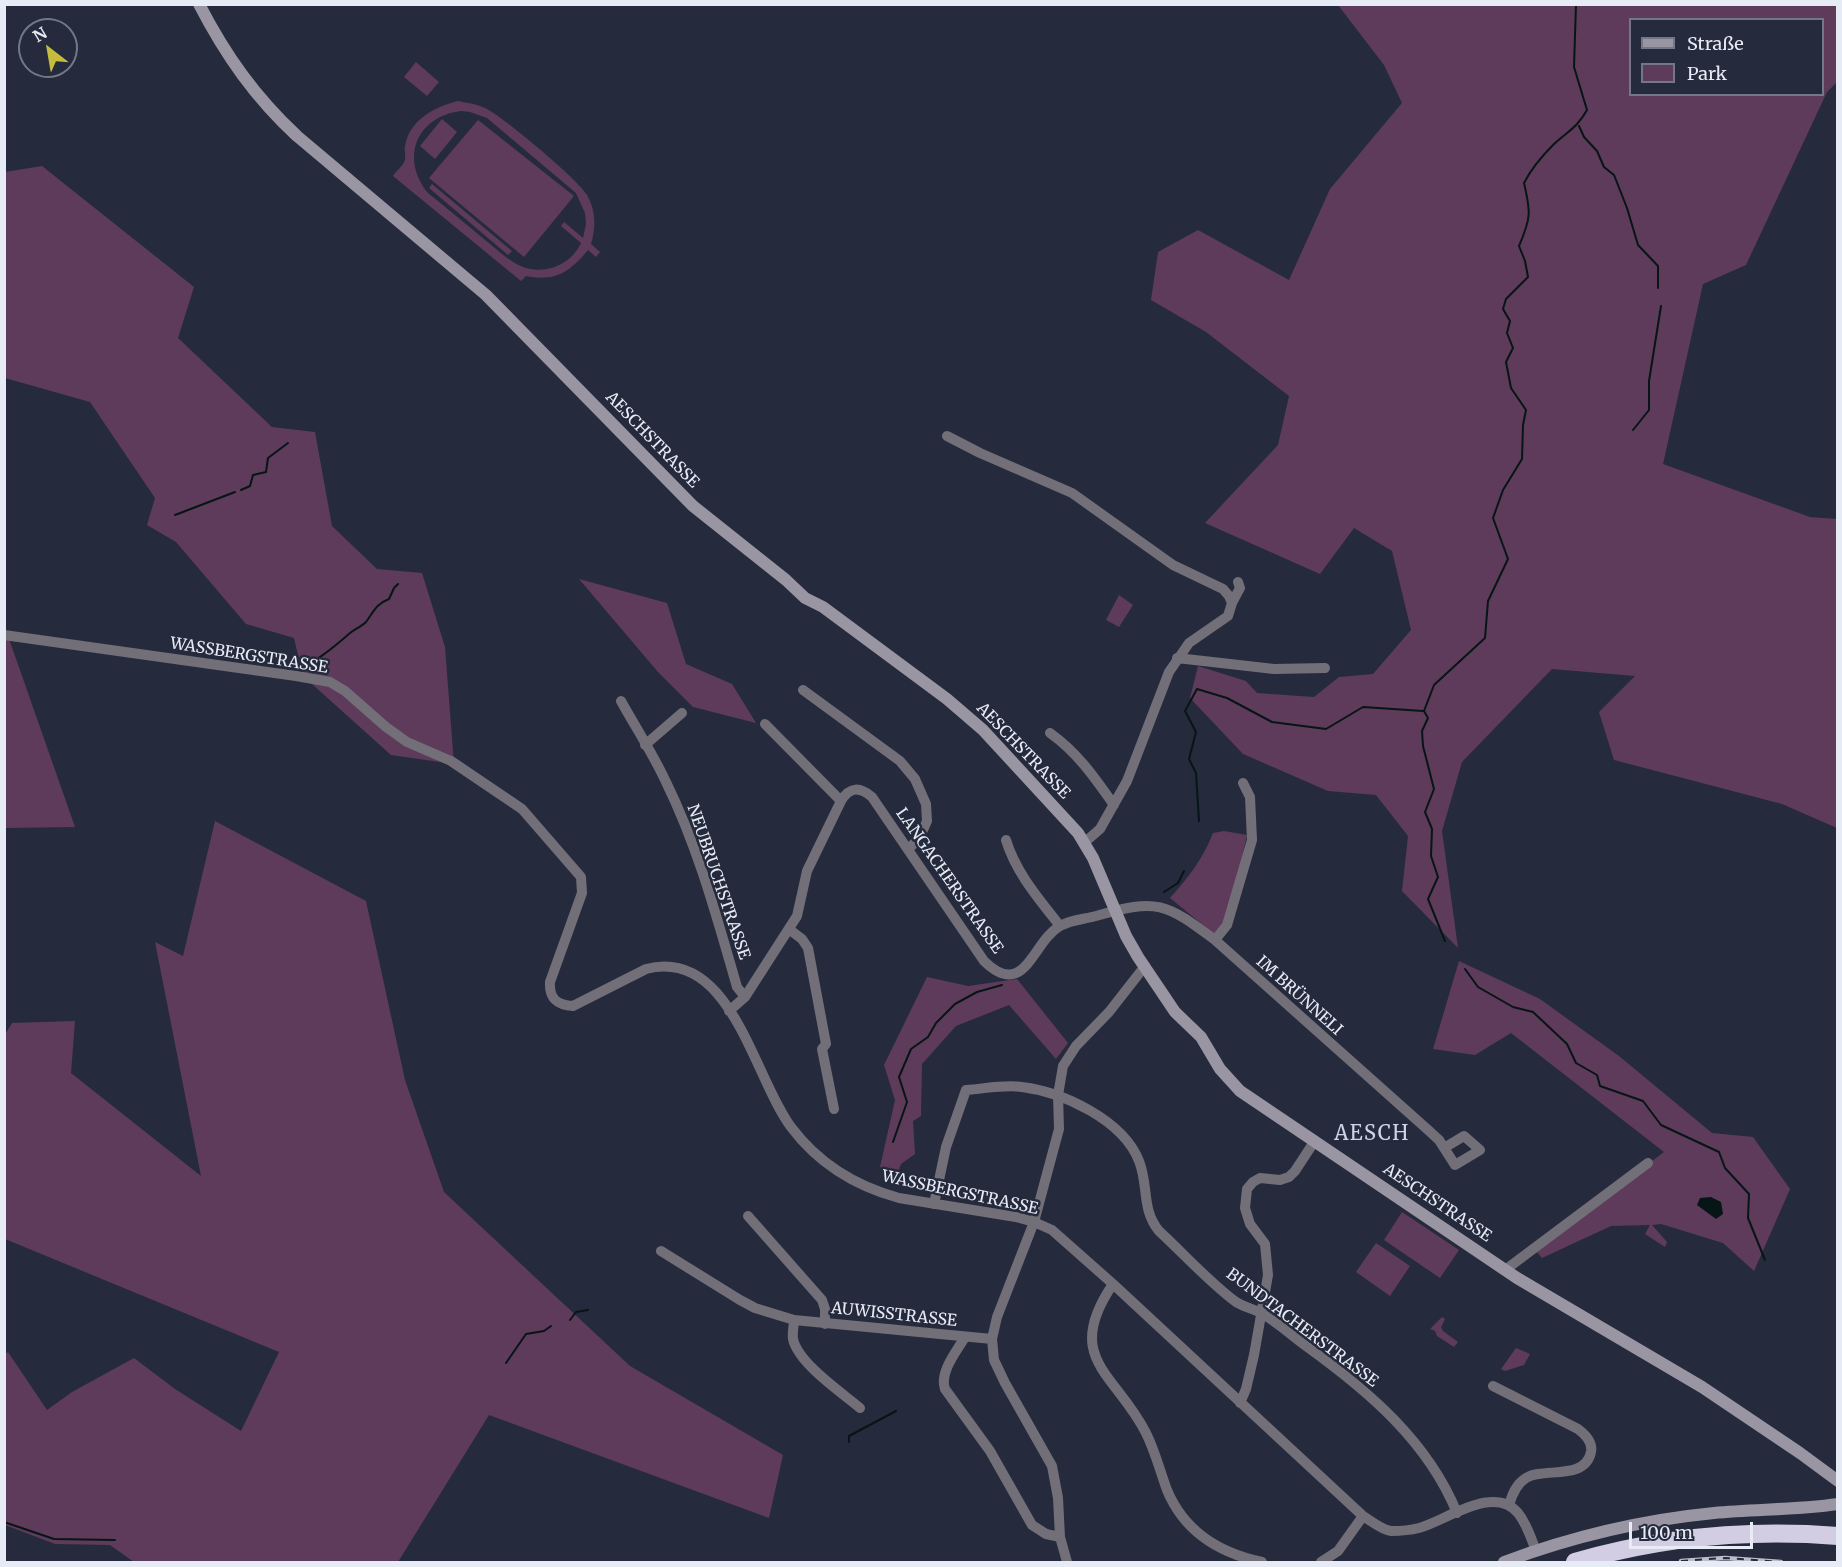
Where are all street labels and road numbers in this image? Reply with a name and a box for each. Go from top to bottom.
street label: AESCHSTRASSE [601,388,703,492]
street label: WASSBERGSTRASSE [169,634,329,678]
street label: AESCHSTRASSE [972,699,1074,803]
street label: NEUBRUCHSTRASSE [682,802,754,962]
street label: LANGACHERSTRASSE [891,805,1007,957]
street label: IM BRÜNNELI [1252,952,1346,1040]
street label: AESCHSTRASSE [1379,1160,1495,1246]
street label: WASSBERGSTRASSE [880,1167,1040,1219]
street label: BUNDTACHERSTRASSE [1222,1265,1382,1391]
street label: AUWISSTRASSE [830,1299,958,1331]

